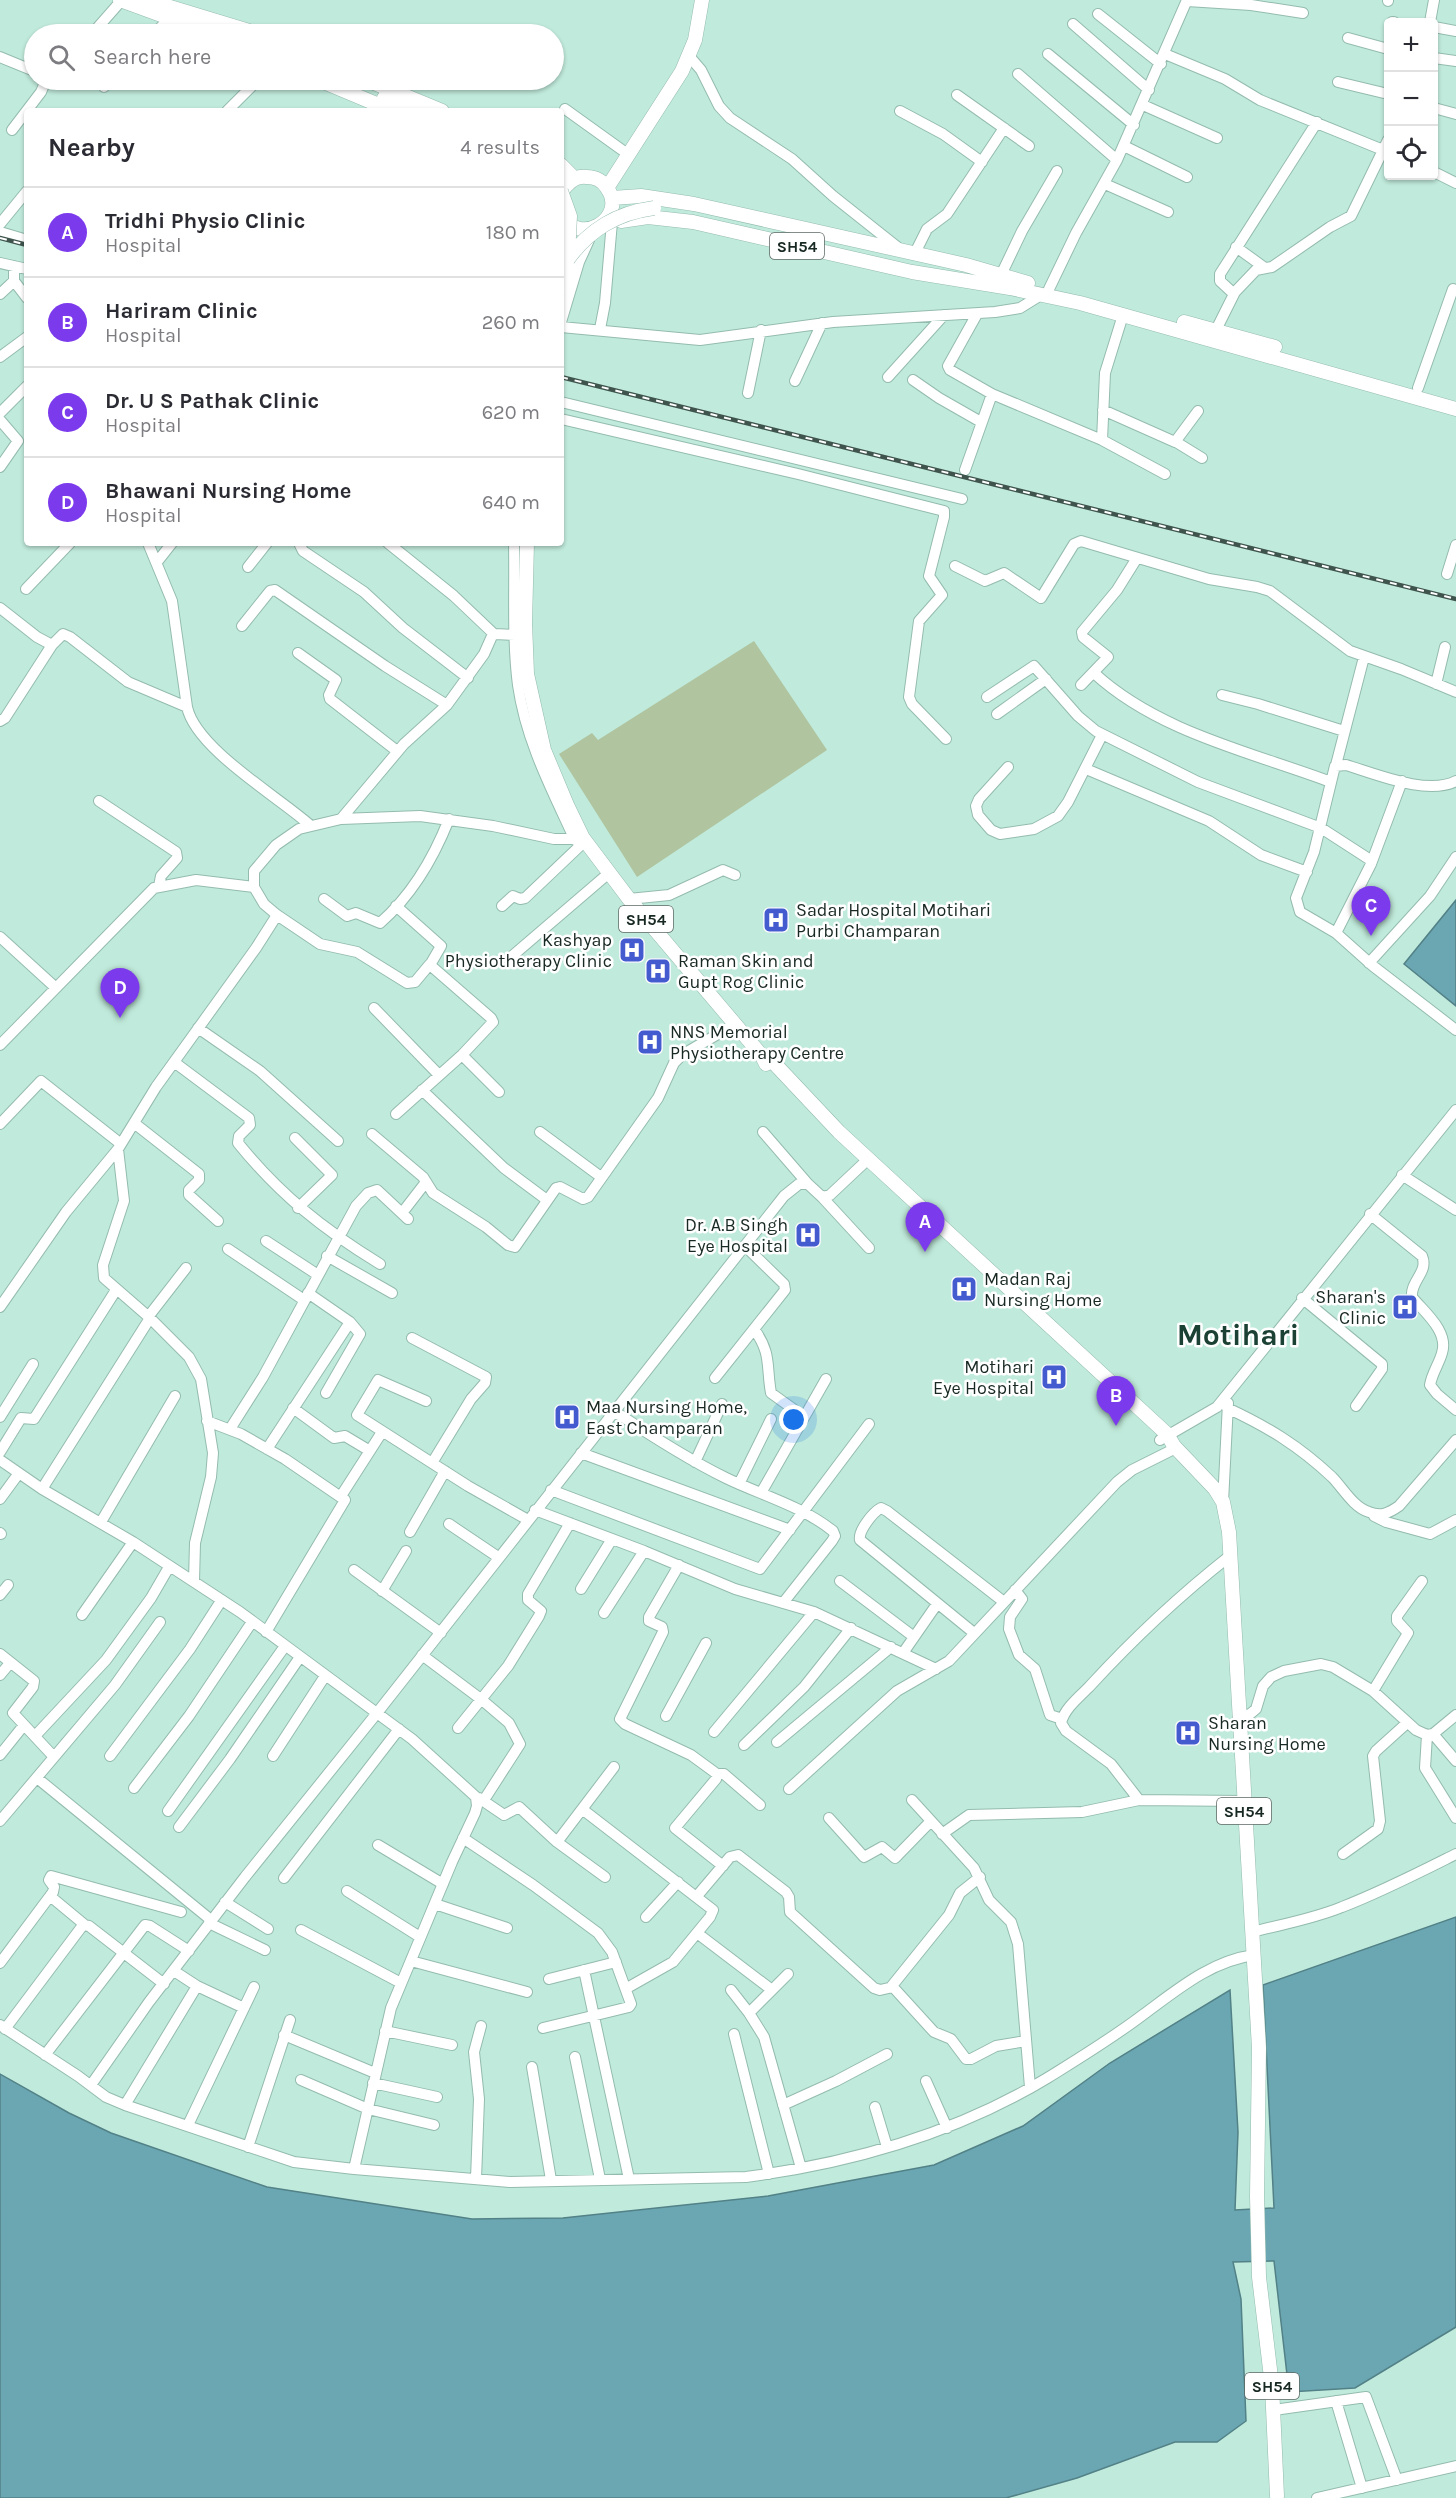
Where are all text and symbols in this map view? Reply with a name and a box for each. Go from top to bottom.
map controls [1384,18,1438,180]
button: + [1384,18,1438,72]
search box [24,24,564,90]
icon: search [45,41,78,74]
text: Search here [93,44,211,70]
button: − [1384,72,1438,126]
button: locate [1384,126,1438,180]
text: Nearby [48,132,135,163]
text: 4 results [460,136,540,159]
text: Tridhi Physio Clinic [105,208,306,234]
text: A [61,221,74,244]
text: 180 m [486,221,540,244]
road number: SH54 [770,233,824,259]
text: Hospital [105,234,182,257]
text: Hariram Clinic [105,298,258,324]
text: B [61,311,74,334]
text: 260 m [482,311,540,334]
text: Hospital [105,324,182,347]
text: Dr. U S Pathak Clinic [105,388,319,414]
text: C [61,401,74,424]
text: 620 m [482,401,540,424]
text: Hospital [105,414,182,437]
text: Bhawani Nursing Home [105,478,351,504]
text: D [61,491,74,514]
text: 640 m [482,491,540,514]
text: Hospital [105,504,182,527]
pin: C [1352,886,1390,936]
place label: Sadar Hospital Motihari Purbi Champaran [796,899,991,942]
hospital icon: Sadar Hospital Motihari Purbi Champaran [761,905,791,935]
road number: SH54 [619,906,673,932]
place label: Kashyap Physiotherapy Clinic [445,929,612,972]
hospital icon: Kashyap Physiotherapy Clinic [617,935,647,965]
place label: Raman Skin and Gupt Rog Clinic [678,950,814,993]
hospital icon: Raman Skin and Gupt Rog Clinic [643,956,673,986]
pin: D [100,968,140,1018]
place label: NNS Memorial Physiotherapy Centre [670,1021,844,1064]
hospital icon: NNS Memorial Physiotherapy Centre [635,1027,665,1057]
pin: A [906,1202,944,1252]
place label: Dr. A.B Singh Eye Hospital [685,1214,788,1257]
hospital icon: Dr. A.B Singh Eye Hospital [793,1220,823,1250]
place label: Madan Raj Nursing Home [984,1268,1102,1311]
hospital icon: Madan Raj Nursing Home [949,1274,979,1304]
place label: Sharan's Clinic [1315,1286,1386,1329]
hospital icon: Sharan's Clinic [1390,1292,1420,1322]
district label: Motihari [1177,1317,1299,1353]
place label: Motihari Eye Hospital [933,1356,1034,1399]
hospital icon: Motihari Eye Hospital [1039,1362,1069,1392]
pin: B [1096,1376,1136,1426]
place label: Maa Nursing Home, East Champaran [586,1396,747,1439]
hospital icon: Maa Nursing Home, East Champaran [552,1402,582,1432]
your location [779,1405,808,1434]
place label: Sharan Nursing Home [1208,1712,1326,1755]
hospital icon: Sharan Nursing Home [1173,1718,1203,1748]
road number: SH54 [1217,1798,1271,1824]
road number: SH54 [1245,2373,1299,2399]

